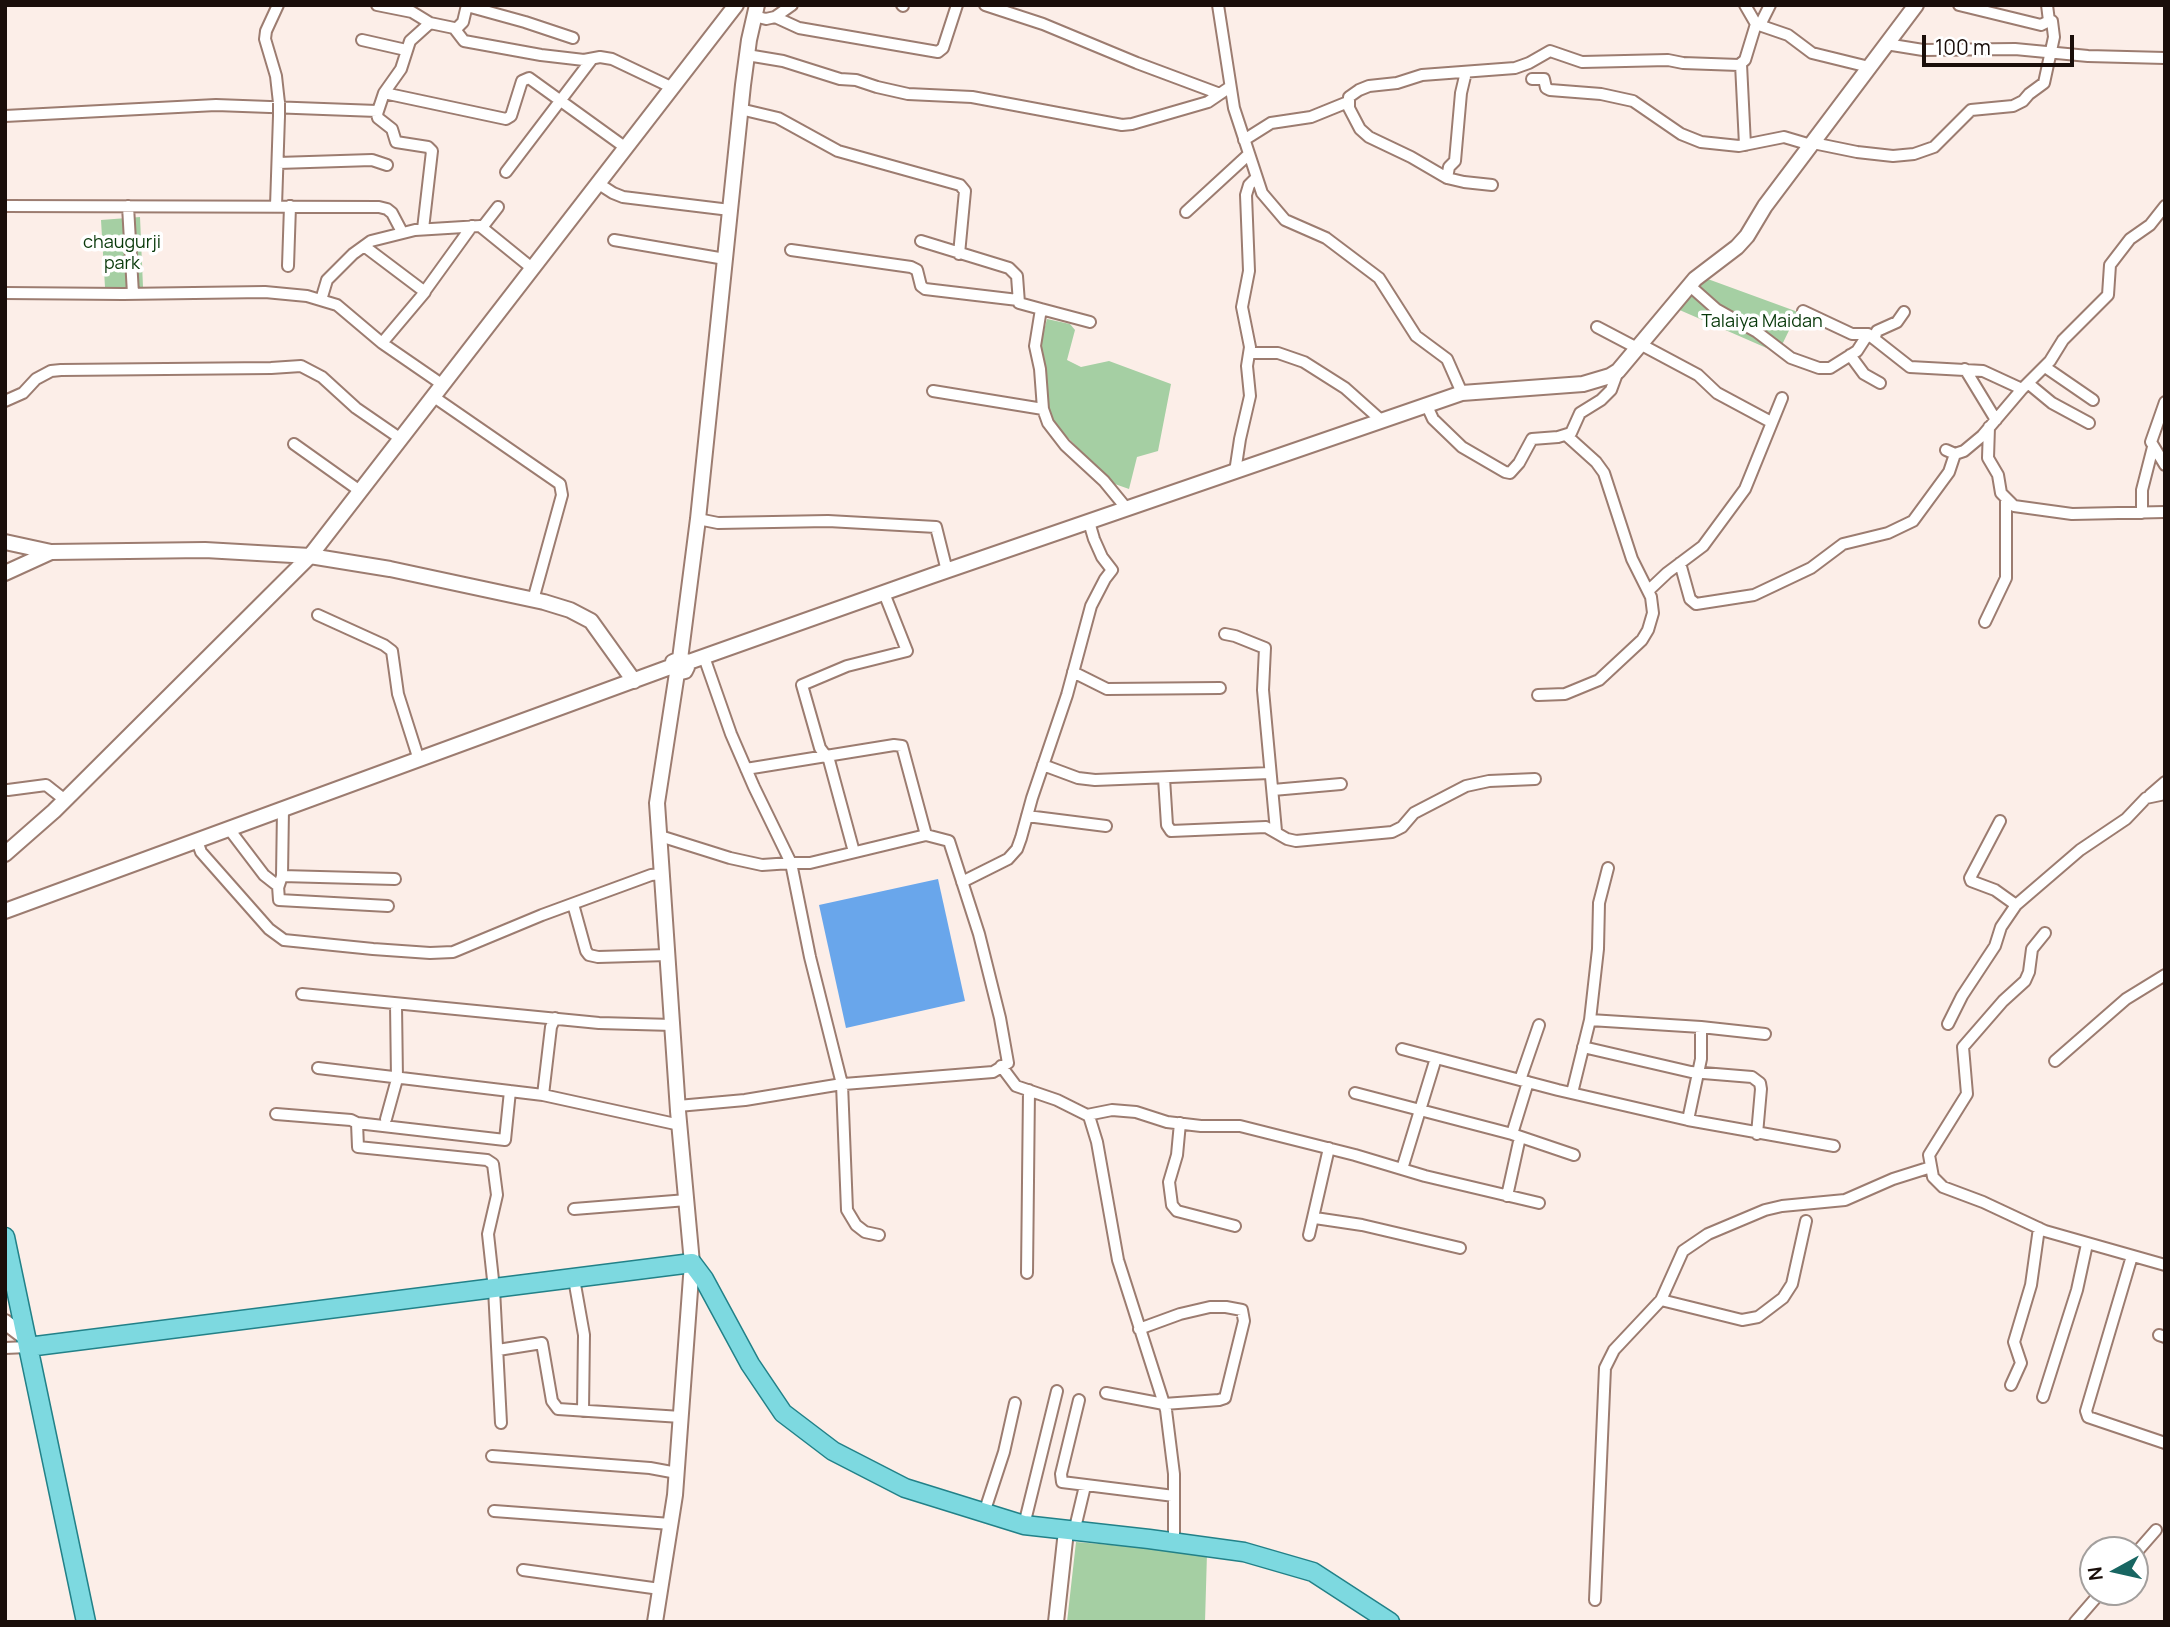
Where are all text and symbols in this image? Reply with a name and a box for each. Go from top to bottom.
scale bar [1925,21,2077,65]
text: 100 m [1935,33,1991,61]
park label: chaugurji park [83,232,161,274]
park label: Talaiya Maidan [1701,311,1823,333]
north arrow [2079,1536,2149,1606]
text: N [2081,1565,2109,1582]

